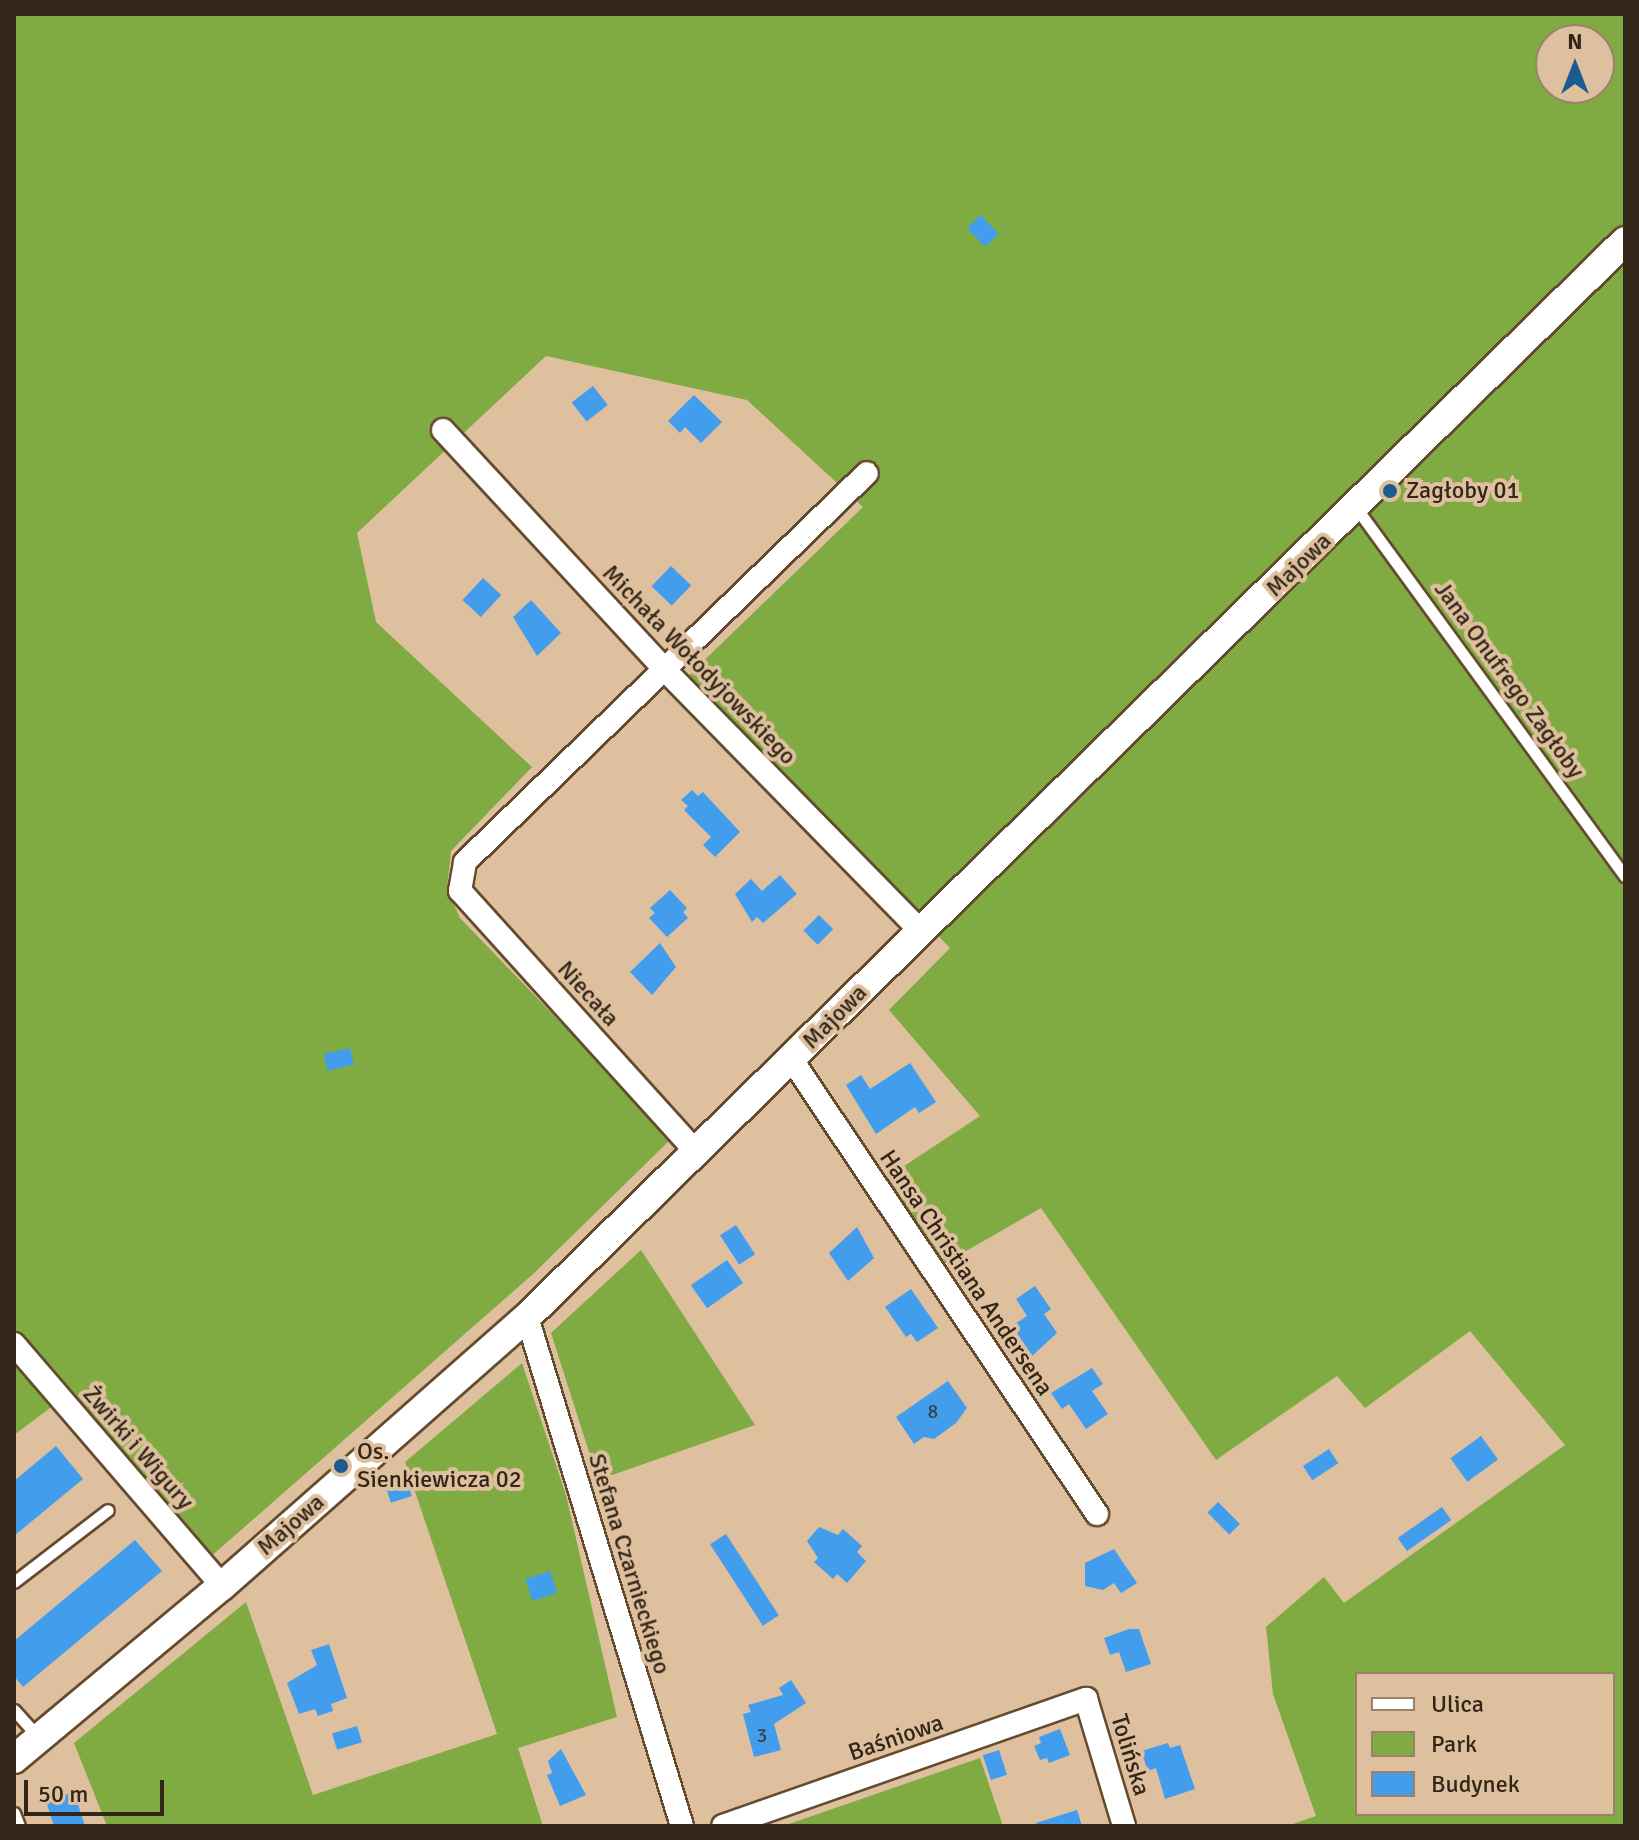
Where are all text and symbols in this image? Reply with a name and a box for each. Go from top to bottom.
north arrow [1535,24,1615,104]
text: N [1567,28,1583,55]
place label: Zagłoby 01 [1406,477,1519,505]
marker: Zagłoby 01 [1381,482,1399,500]
street label: Majowa [1260,527,1338,603]
street label: Michała Wołodyjowskiego [596,559,802,771]
street label: Jana Onufrego Zagłoby [1428,576,1590,784]
street label: Niecała [551,955,625,1033]
street label: Majowa [797,979,873,1055]
street label: Hansa Christiana Andersena [873,1145,1059,1401]
street label: Żwirki i Wigury [76,1380,200,1516]
house number: 8 [928,1399,938,1423]
place label: Os. Sienkiewicza 02 [357,1438,522,1494]
street label: Stefana Czarnieckiego [582,1450,676,1678]
marker: Os. Sienkiewicza 02 [332,1457,350,1475]
street label: Majowa [251,1488,331,1562]
legend [1355,1672,1615,1816]
text: Ulica [1431,1689,1484,1719]
street label: Baśniowa [845,1708,947,1768]
street label: Tolińska [1104,1711,1156,1799]
house number: 3 [757,1723,767,1747]
text: Park [1431,1729,1477,1759]
scale bar [28,1764,168,1814]
text: Budynek [1431,1769,1520,1799]
text: 50 m [38,1779,88,1809]

